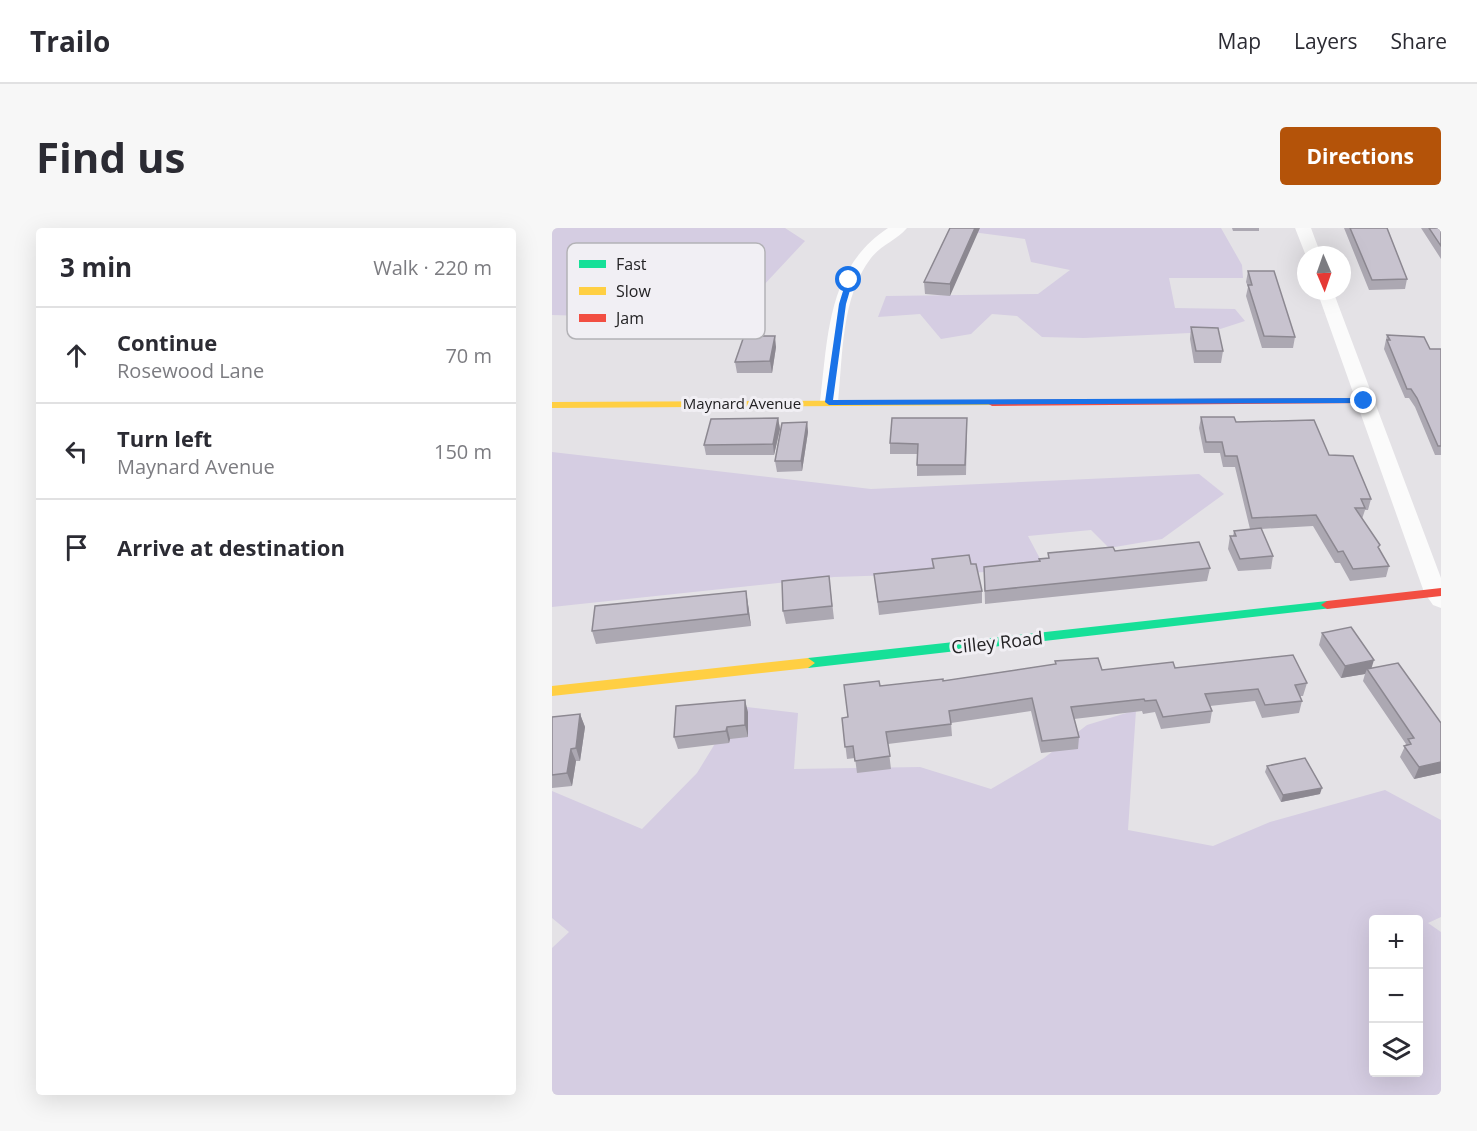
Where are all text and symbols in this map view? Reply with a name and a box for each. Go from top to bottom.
text: Trailo [30,22,110,60]
text: Map [1218,27,1261,55]
text: Layers [1294,27,1358,55]
text: Share [1391,27,1447,55]
button: Directions [1280,127,1441,185]
text: Find us [36,128,185,185]
legend [567,243,765,339]
north arrow [1297,246,1351,300]
text: 3 min [60,249,132,285]
text: Fast [616,253,647,275]
text: Walk · 220 m [373,254,492,281]
route start [835,266,861,292]
text: Slow [616,280,651,302]
text: Jam [614,307,644,329]
text: Continue [117,327,217,357]
icon: ahead [60,339,93,372]
text: 70 m [445,342,492,369]
text: Rosewood Lane [117,357,264,384]
route end [1350,387,1376,413]
street label: Maynard Avenue [683,393,801,413]
text: Turn left [117,423,212,453]
icon: left [60,435,93,468]
text: 150 m [434,438,492,465]
text: Maynard Avenue [117,453,275,480]
icon: arrive [60,531,93,564]
text: Arrive at destination [117,532,345,562]
street label: Cilley Road [950,625,1044,659]
map controls [1369,915,1423,1077]
button: + [1369,915,1423,969]
button: − [1369,969,1423,1023]
button: layers [1369,1023,1423,1077]

